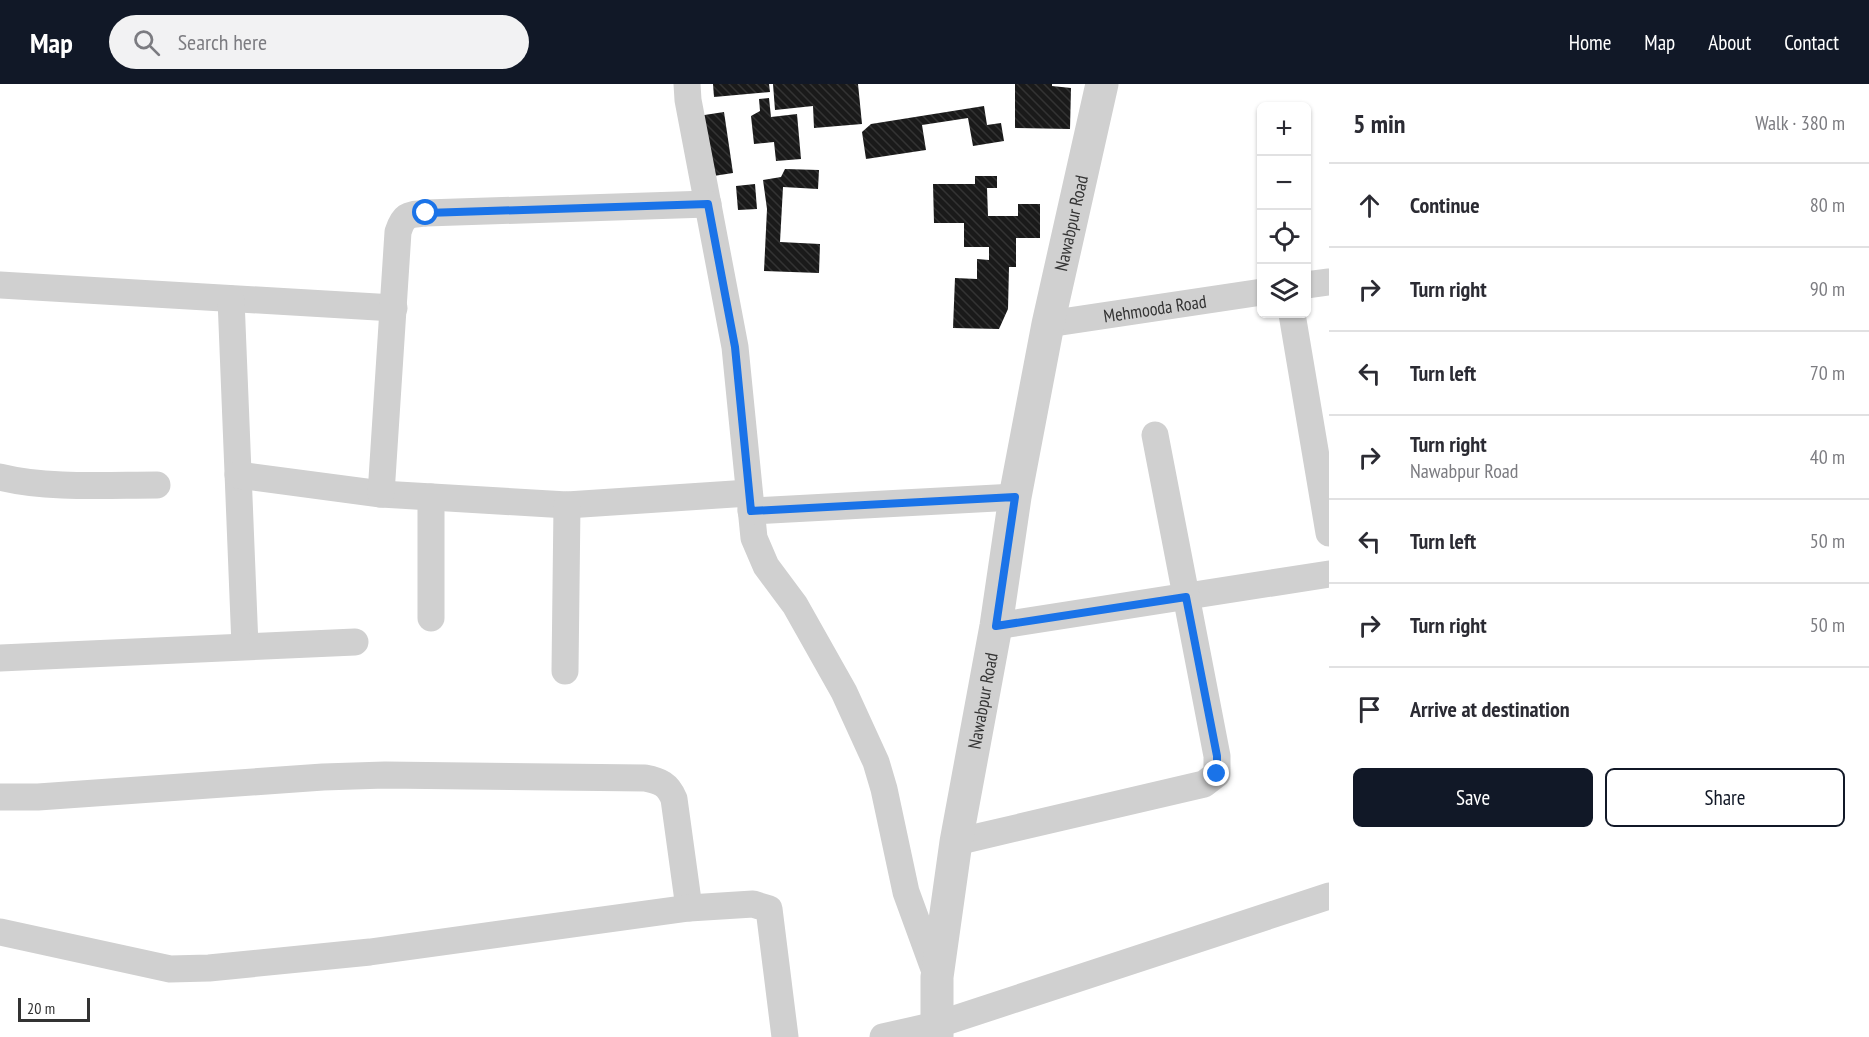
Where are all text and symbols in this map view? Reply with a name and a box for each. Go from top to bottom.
search box [109,15,529,69]
text: Map [30,24,73,61]
icon: search [130,26,163,59]
text: Search here [178,28,267,56]
text: Home [1569,29,1611,56]
text: Map [1644,29,1675,56]
text: About [1708,29,1751,56]
text: Contact [1784,29,1839,56]
map controls [1257,102,1311,318]
button: + [1257,102,1311,156]
text: 5 min [1353,107,1406,140]
text: Walk · 380 m [1755,110,1845,136]
button: − [1257,156,1311,210]
street label: Nawabpur Road [1049,173,1093,273]
icon: ahead [1353,189,1386,222]
text: Continue [1410,191,1480,219]
text: 80 m [1810,192,1845,218]
route start [412,199,438,225]
button: locate [1257,210,1311,264]
button: layers [1257,264,1311,318]
icon: right [1353,273,1386,306]
text: Turn right [1410,275,1487,303]
text: 90 m [1810,276,1845,302]
street label: Mehmooda Road [1102,289,1208,327]
icon: left [1353,357,1386,390]
text: Turn left [1410,359,1476,387]
text: 70 m [1810,360,1845,386]
text: Turn right [1410,430,1487,458]
icon: right [1353,441,1386,474]
text: 40 m [1810,444,1845,470]
text: Nawabpur Road [1410,458,1518,484]
icon: left [1353,525,1386,558]
text: Turn left [1410,527,1476,555]
text: 50 m [1810,528,1845,554]
icon: right [1353,609,1386,642]
text: Turn right [1410,611,1487,639]
text: 50 m [1810,612,1845,638]
street label: Nawabpur Road [962,651,1002,751]
icon: arrive [1353,693,1386,726]
text: Arrive at destination [1410,695,1570,723]
route end [1203,760,1229,786]
button: Save [1353,768,1593,827]
button: Share [1605,768,1845,827]
scale bar [18,995,90,1022]
text: 20 m [27,998,55,1018]

